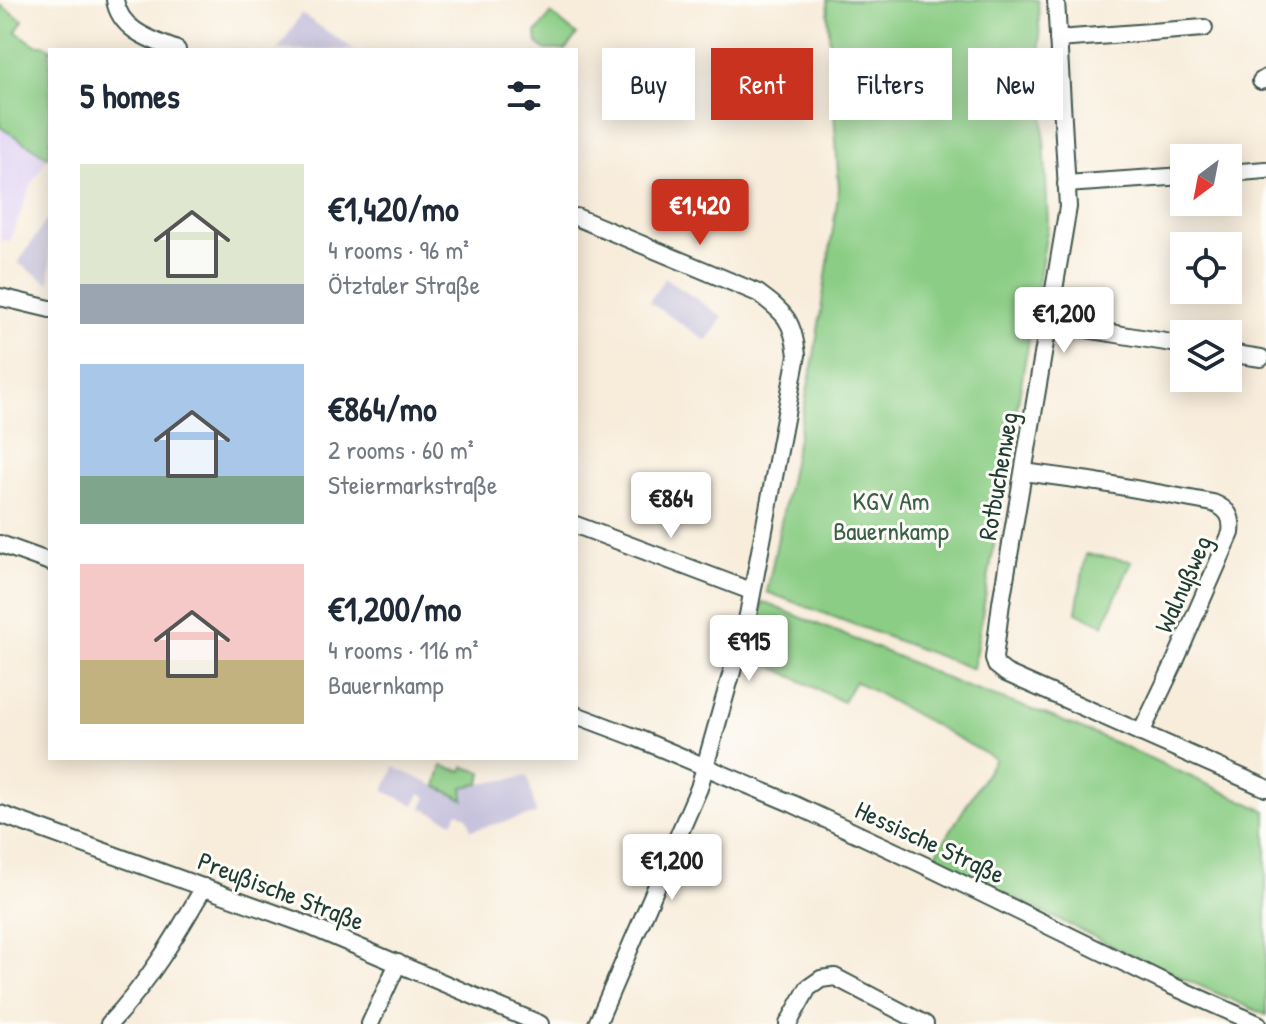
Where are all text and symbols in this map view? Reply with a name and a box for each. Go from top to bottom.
chip: Buy [602,48,695,120]
chip: Rent [711,48,813,120]
chip: Filters [829,48,952,120]
chip: New [968,48,1063,120]
text: 5 homes [80,73,180,119]
icon: filters [502,74,546,118]
north arrow [1170,144,1242,216]
map controls [1170,144,1242,392]
pin: €1,420 [635,179,765,247]
text: €1,420/mo [328,186,459,232]
text: €1,420 [670,187,730,222]
icon: home [144,196,240,292]
text: 4 rooms · 96 m² [328,232,469,267]
button: locate [1170,232,1242,304]
text: Ötztaler Straße [328,267,480,302]
pin: €1,200 [999,287,1129,355]
text: €1,200 [1033,295,1095,330]
button: layers [1170,320,1242,392]
text: €864/mo [328,386,437,432]
icon: home [144,396,240,492]
street label: Rotbuchenweg [969,409,1026,543]
text: 2 rooms · 60 m² [328,432,474,467]
text: Steiermarkstraße [328,467,497,502]
pin: €864 [624,472,718,540]
text: €864 [649,480,693,515]
park label: KGV Am Bauernkamp [833,483,949,548]
street label: Walnußweg [1146,530,1219,638]
text: €1,200/mo [328,586,461,632]
icon: home [144,596,240,692]
pin: €915 [702,615,796,683]
text: €915 [728,623,770,658]
text: 4 rooms · 116 m² [328,632,478,667]
text: Bauernkamp [328,667,444,702]
street label: Hessische Straße [850,792,1011,891]
pin: €1,200 [607,834,737,902]
text: €1,200 [641,842,703,877]
street label: Preußische Straße [193,843,369,938]

